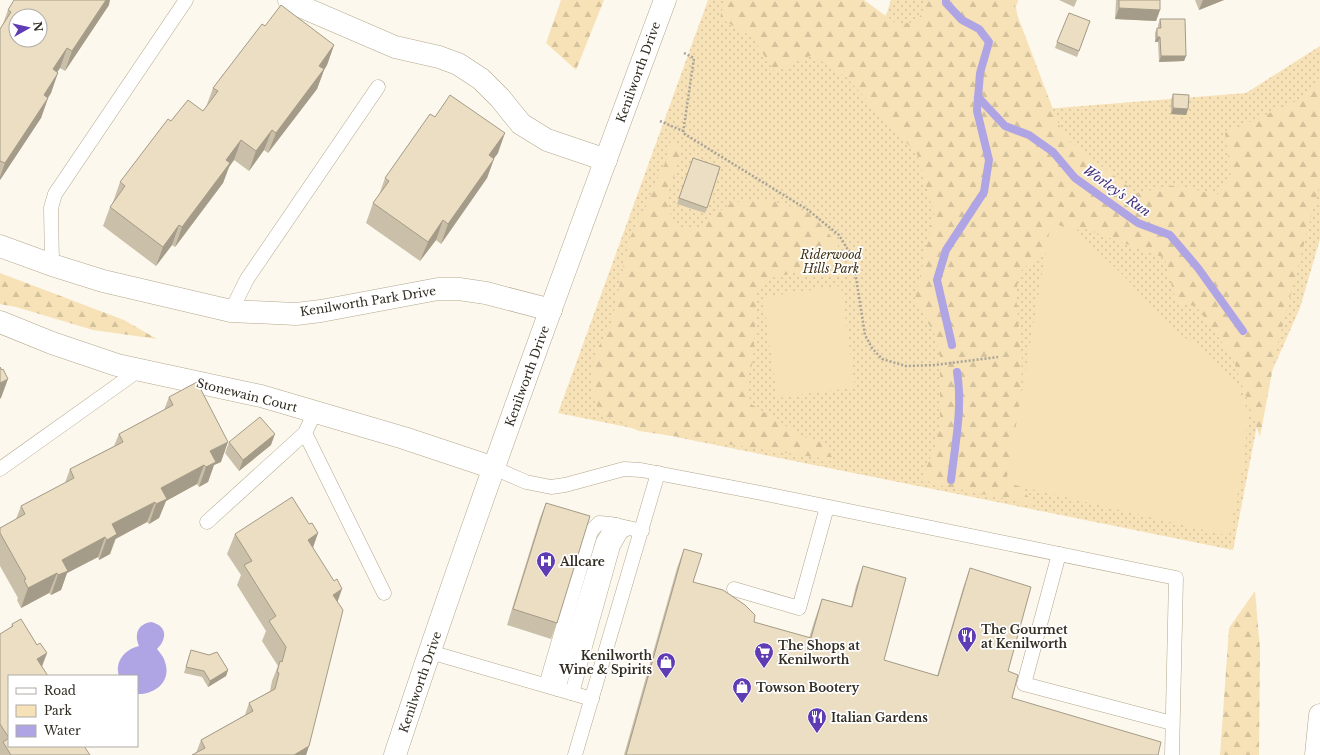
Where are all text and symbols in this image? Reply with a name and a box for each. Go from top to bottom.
north arrow [8,8,48,48]
street label: Kenilworth Drive [613,19,663,125]
text: N [30,21,46,33]
water label: Worley's Run [1080,162,1154,220]
park label: Riderwood Hills Park [799,247,862,276]
street label: Kenilworth Park Drive [299,283,437,319]
street label: Kenilworth Drive [502,323,552,429]
street label: Stonewain Court [195,375,299,415]
hospital icon: Allcare [535,550,557,578]
place label: Allcare [559,554,605,569]
place label: The Gourmet at Kenilworth [981,622,1068,651]
restaurant icon: The Gourmet at Kenilworth [956,625,978,653]
street label: Kenilworth Drive [396,629,444,735]
place label: The Shops at Kenilworth [778,638,860,667]
supermarket icon: The Shops at Kenilworth [753,641,775,669]
place label: Kenilworth Wine & Spirits [558,648,652,677]
shop icon: Kenilworth Wine & Spirits [655,651,677,679]
legend [8,675,138,747]
shop icon: Towson Bootery [731,676,753,704]
place label: Towson Bootery [756,680,860,695]
text: Road [44,683,76,698]
text: Park [44,703,72,718]
restaurant icon: Italian Gardens [806,706,828,734]
place label: Italian Gardens [831,710,928,725]
text: Water [43,723,81,738]

